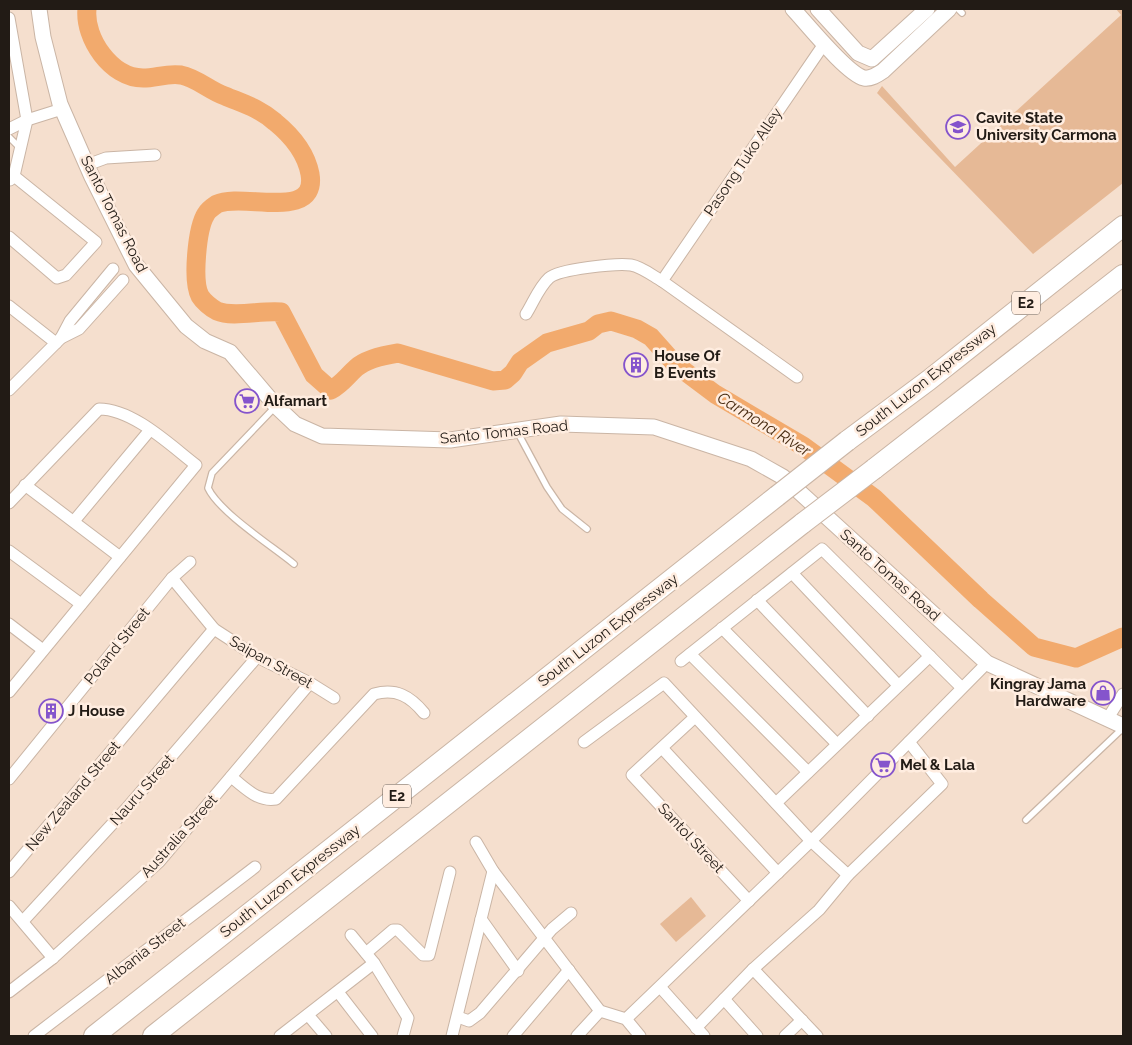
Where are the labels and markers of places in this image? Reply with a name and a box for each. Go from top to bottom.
place label: Cavite State University Carmona [976,109,1117,144]
school or university icon: Cavite State University Carmona [945,114,971,140]
place label: House Of B Events [654,347,721,382]
building icon: House Of B Events [623,352,649,378]
supermarket icon: Alfamart [234,388,260,414]
place label: Alfamart [264,392,327,410]
place label: Kingray Jama Hardware [990,675,1086,710]
shop icon: Kingray Jama Hardware [1090,680,1116,706]
building icon: J House [38,698,64,724]
place label: J House [68,702,125,720]
supermarket icon: Mel & Lala [870,752,896,778]
place label: Mel & Lala [900,756,975,774]

